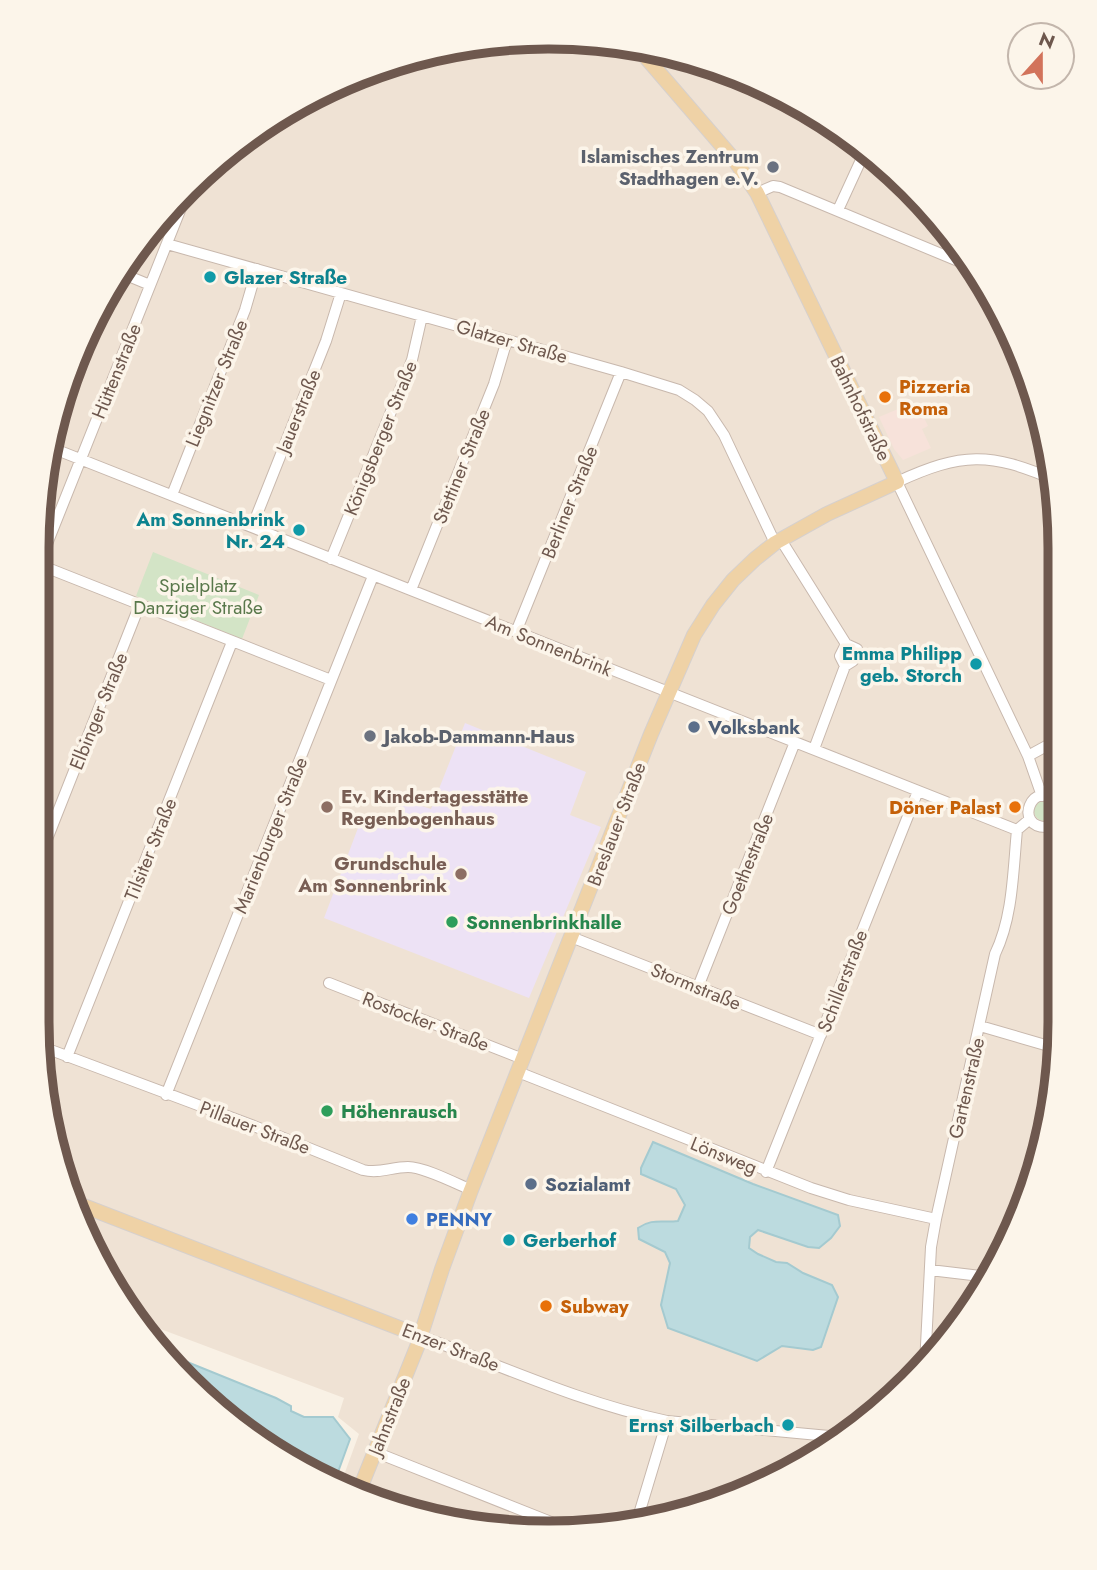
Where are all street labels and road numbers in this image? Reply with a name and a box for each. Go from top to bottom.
street label: Glatzer Straße [453,313,571,370]
street label: Liegnitzer Straße [179,315,254,451]
street label: Hüttenstraße [85,319,148,423]
street label: Bahnhofstraße [823,351,898,465]
street label: Königsberger Straße [337,357,424,520]
street label: Jauerstraße [268,365,328,460]
street label: Stettiner Straße [426,404,497,528]
street label: Berliner Straße [535,442,604,563]
street label: Am Sonnenbrink [482,608,617,683]
street label: Elbinger Straße [63,648,134,774]
street label: Marienburger Straße [227,753,314,918]
street label: Breslauer Straße [580,758,653,890]
street label: Tilsiter Straße [118,794,183,905]
street label: Goethestraße [715,809,780,919]
street label: Schillerstraße [811,926,874,1036]
street label: Stormstraße [647,956,745,1017]
street label: Rostocker Straße [358,985,493,1058]
street label: Gartenstraße [942,1035,991,1141]
street label: Pillauer Straße [196,1094,314,1161]
street label: Lönsweg [686,1130,761,1181]
street label: Enzer Straße [398,1317,503,1378]
street label: Jahnstraße [360,1373,417,1462]

